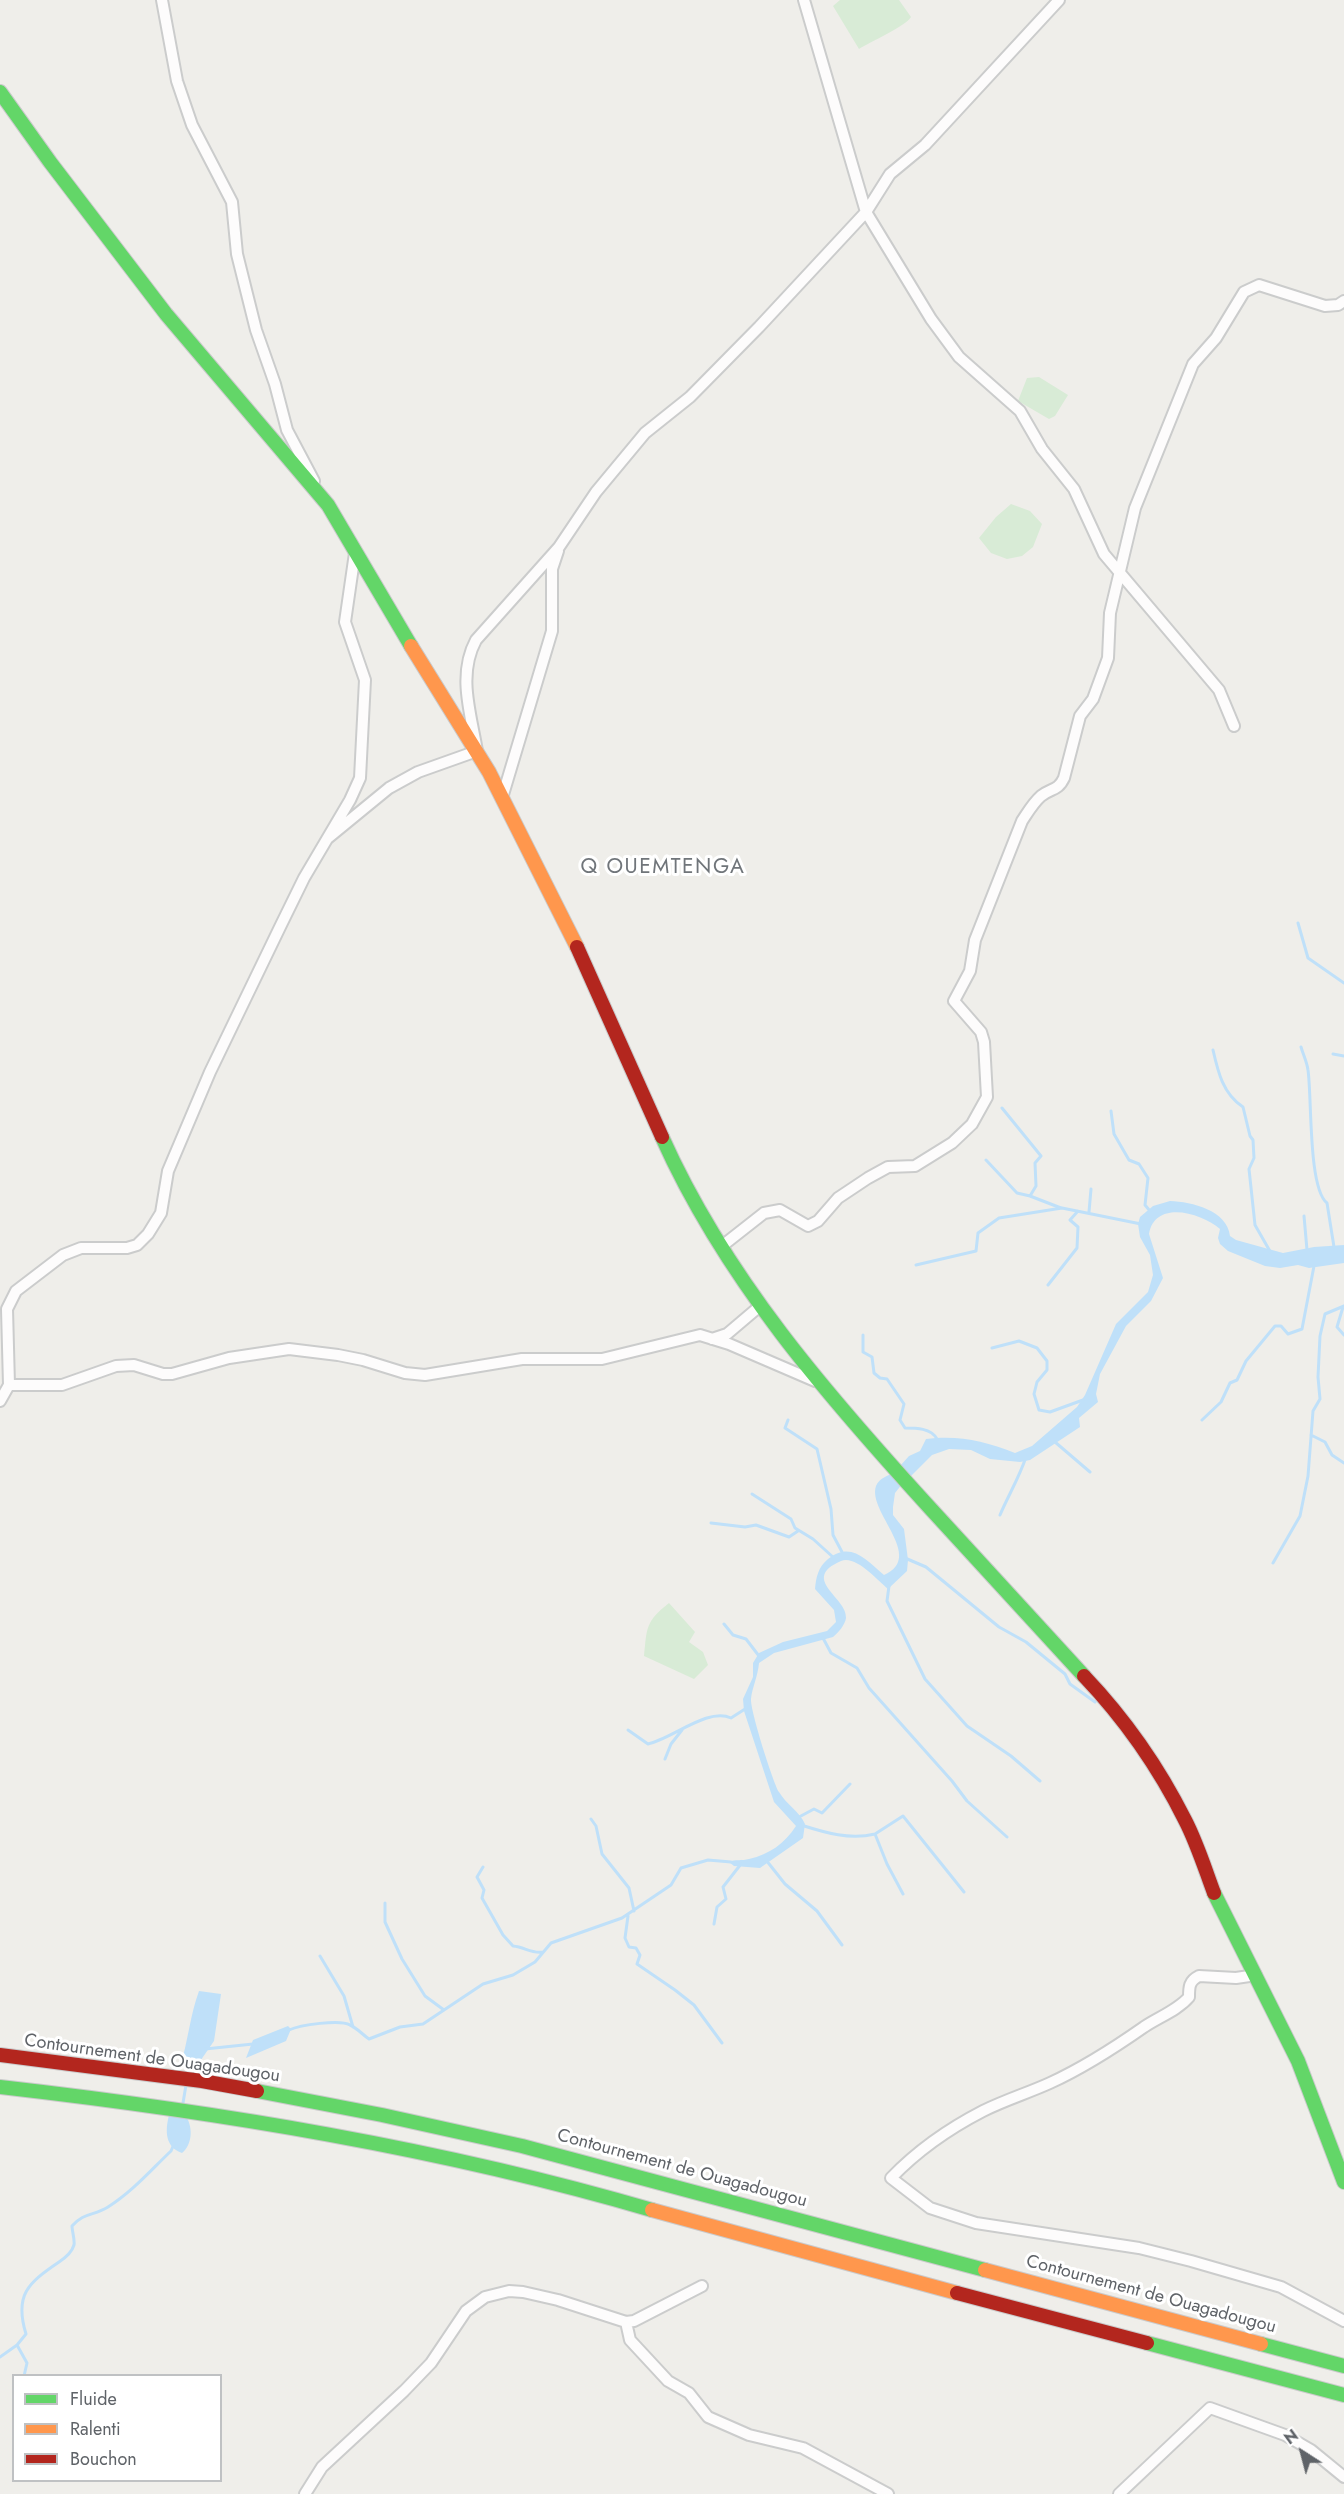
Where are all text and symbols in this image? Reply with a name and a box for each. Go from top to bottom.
district label: Q OUEMTENGA [581,855,745,881]
street label: Contournement de Ouagadougou [23,2030,281,2088]
street label: Contournement de Ouagadougou [555,2125,809,2213]
street label: Contournement de Ouagadougou [1024,2251,1278,2339]
legend [12,2374,222,2482]
text: Fluide [70,2386,117,2412]
text: Ralenti [70,2416,121,2442]
north arrow [1272,2422,1332,2482]
text: N [1279,2424,1303,2450]
text: Bouchon [70,2446,137,2472]

